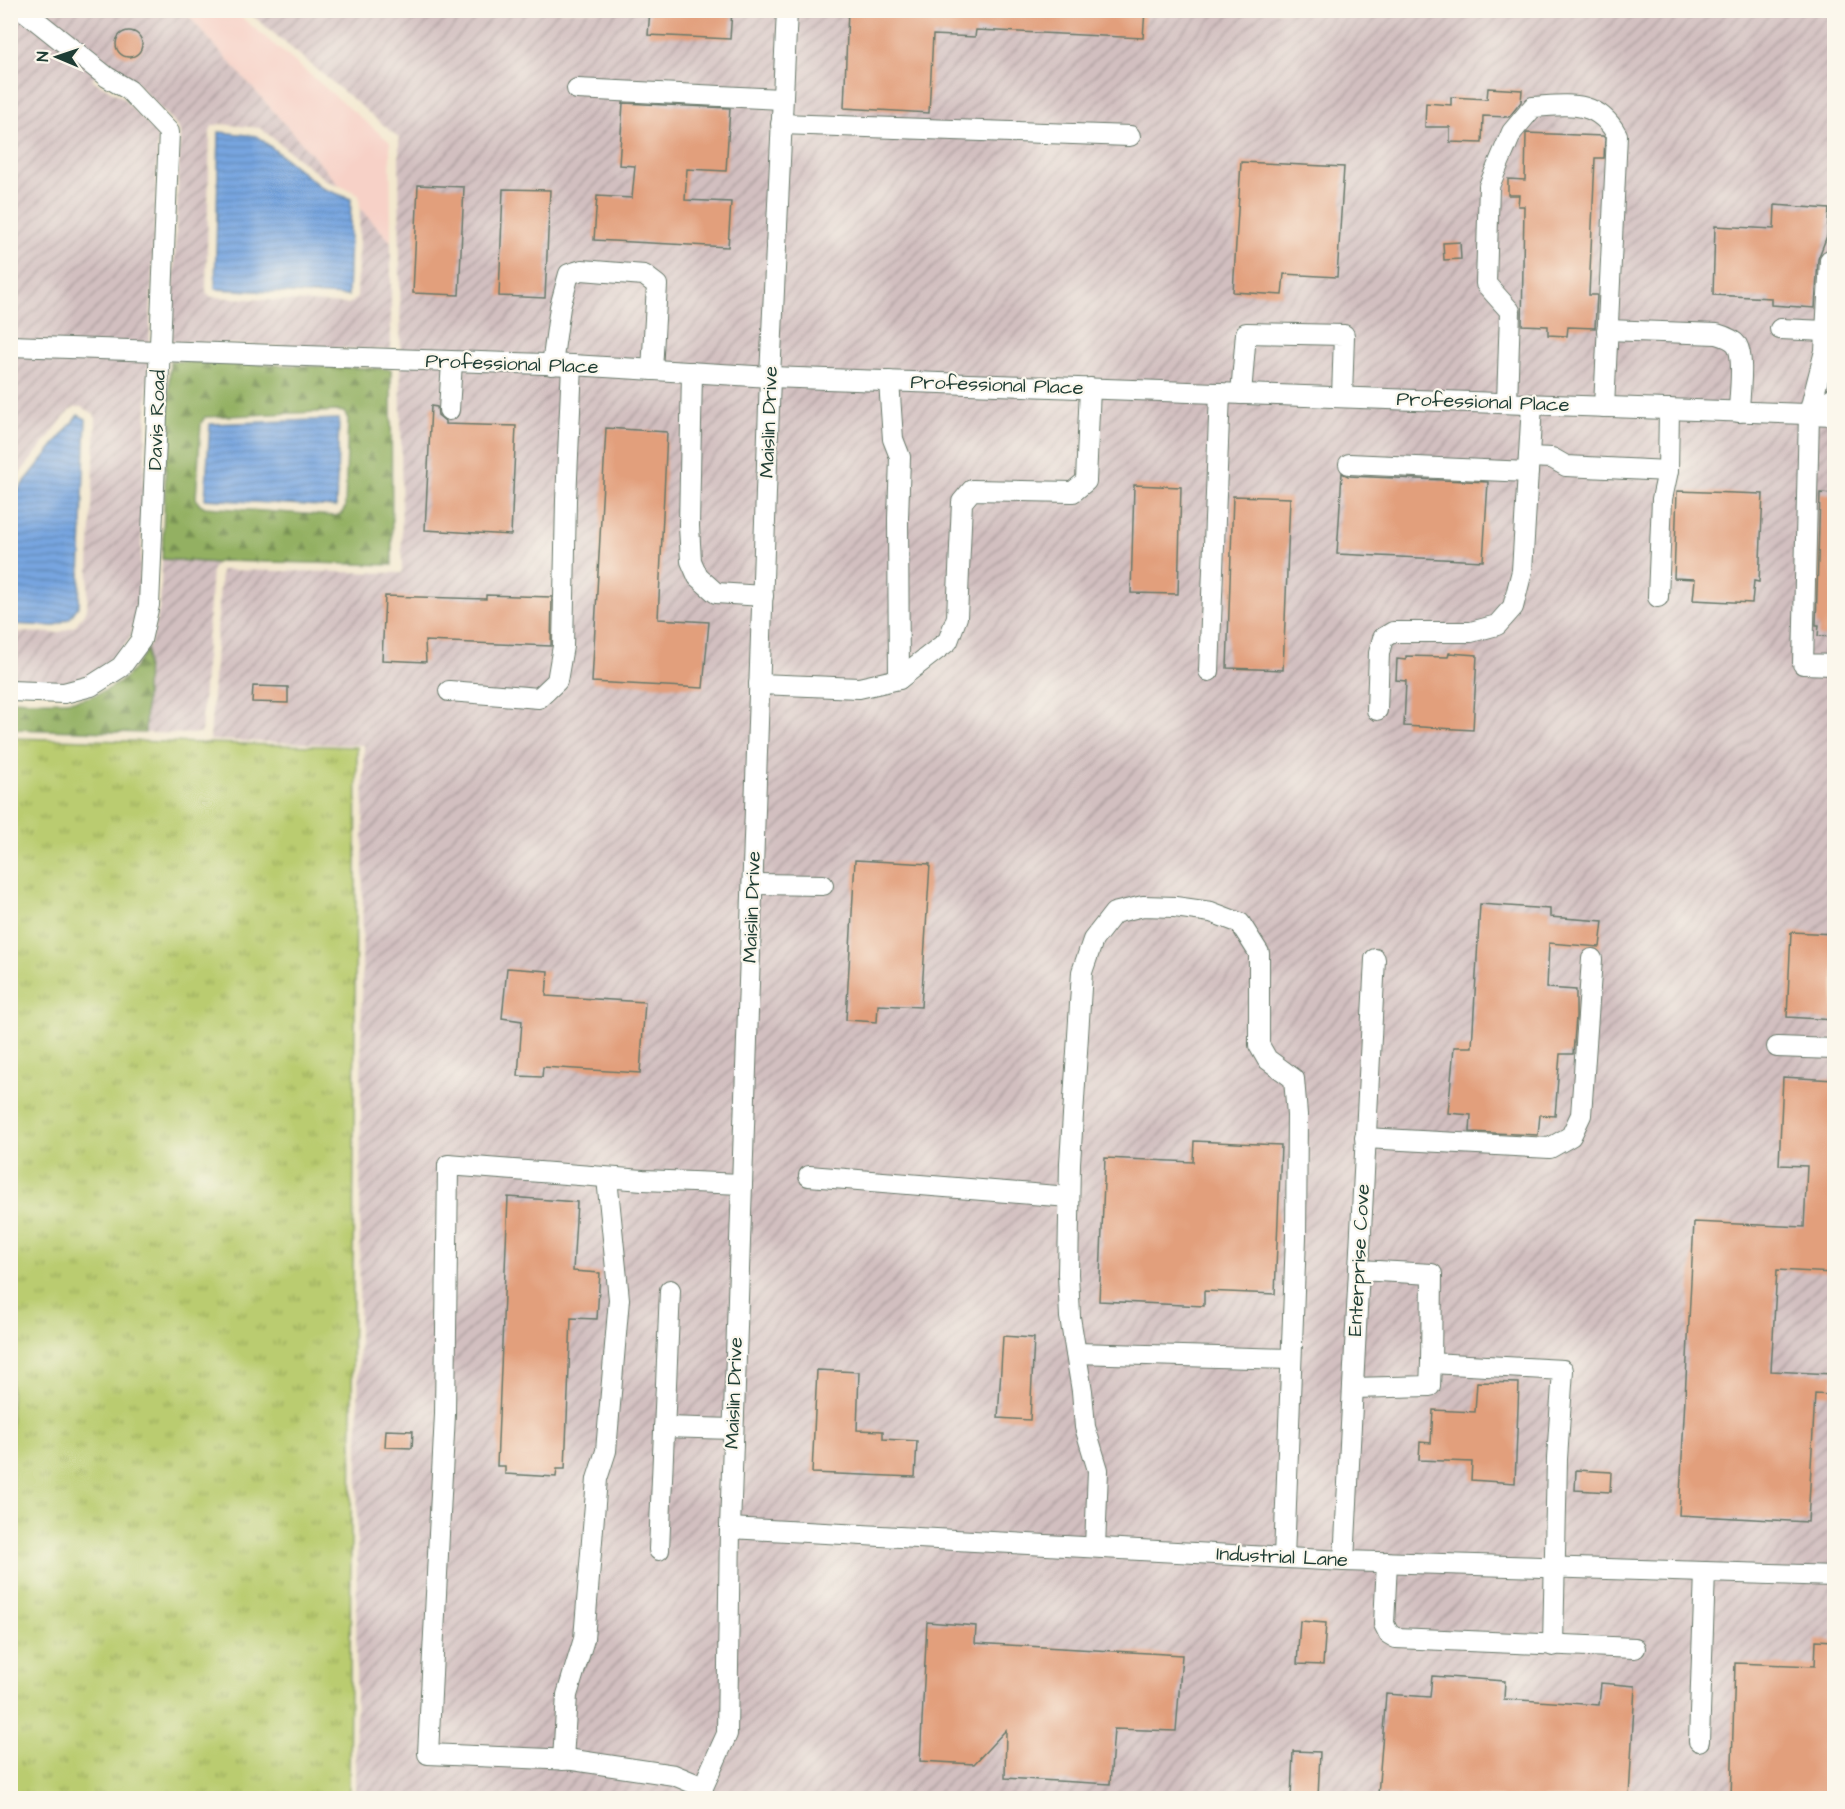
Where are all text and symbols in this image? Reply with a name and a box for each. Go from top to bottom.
north arrow [27,27,87,87]
text: N [32,51,54,62]
street label: Professional Place [425,347,599,381]
street label: Maislin Drive [753,365,785,479]
street label: Professional Place [910,368,1084,402]
street label: Davis Road [141,369,173,471]
street label: Professional Place [1396,385,1570,419]
street label: Maislin Drive [736,850,768,964]
street label: Enterprise Cove [1341,1183,1377,1337]
street label: Maislin Drive [718,1336,750,1450]
street label: Industrial Lane [1215,1540,1349,1574]

